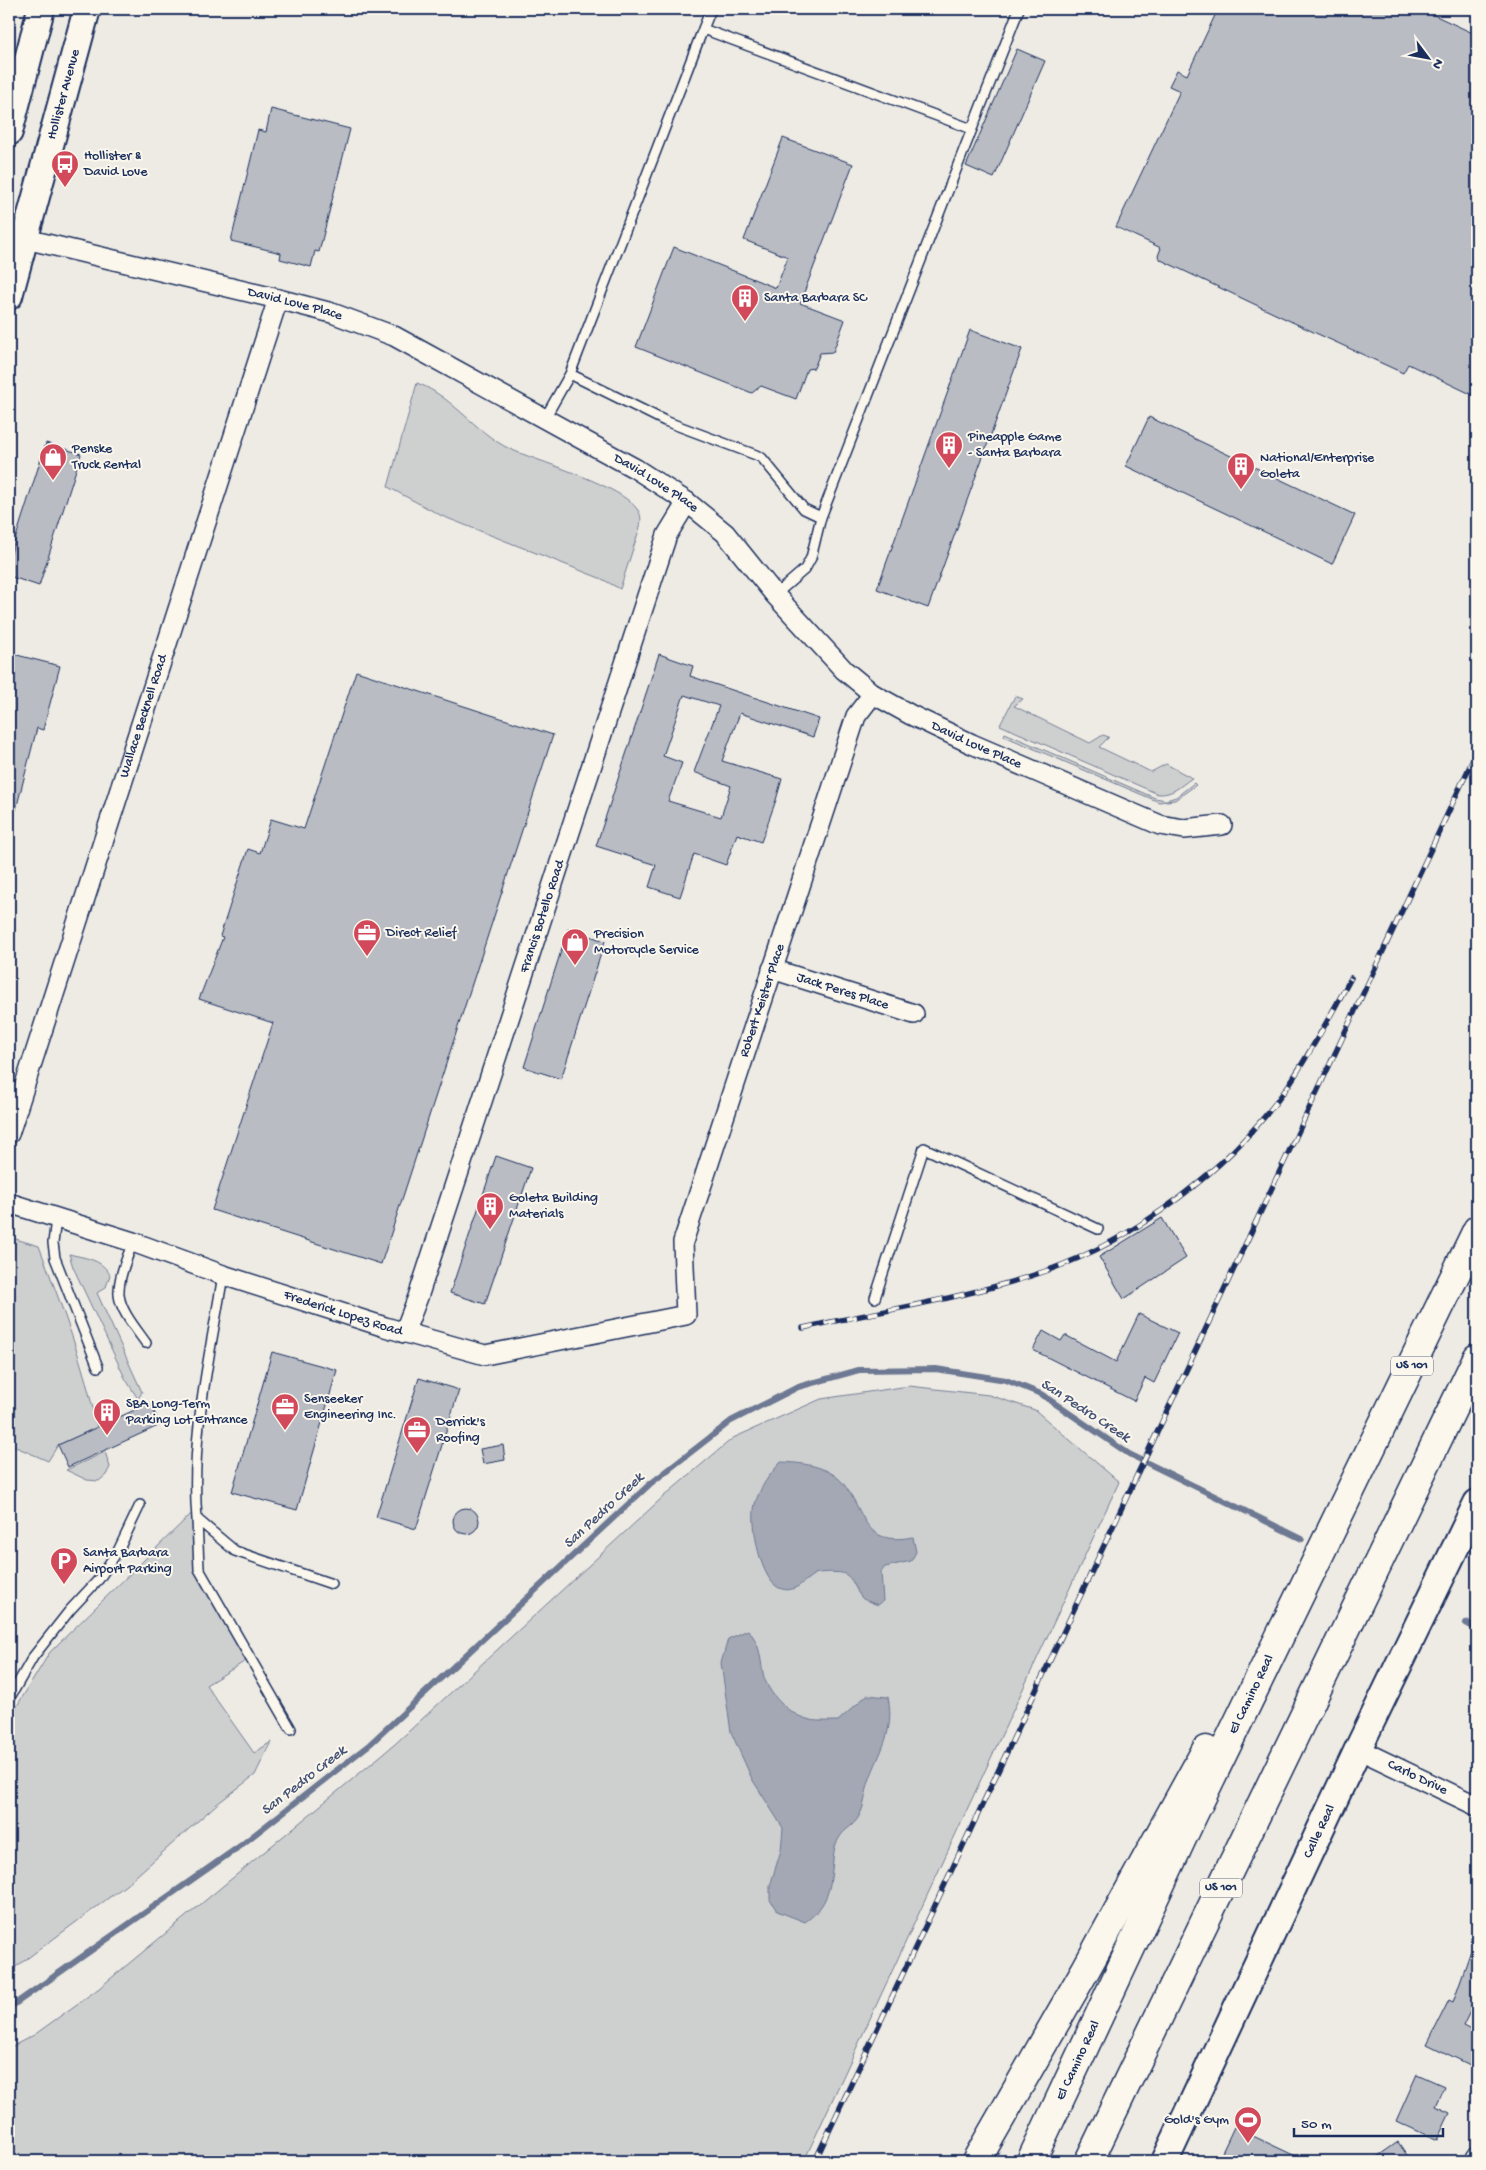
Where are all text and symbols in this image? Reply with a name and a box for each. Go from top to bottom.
north arrow [1404,32,1454,82]
street label: Hollister Avenue [43,46,84,141]
text: N [1427,55,1447,72]
place label: Hollister & David Love [83,148,148,181]
bus stop icon: Hollister & David Love [50,149,80,188]
street label: David Love Place [245,283,345,325]
building icon: Santa Barbara SC [730,283,760,322]
place label: Santa Barbara SC [764,290,868,307]
place label: Pineapple Game - Santa Barbara [967,429,1062,462]
building icon: Pineapple Game - Santa Barbara [934,430,964,469]
place label: Penske Truck Rental [71,441,141,474]
shop icon: Penske Truck Rental [38,442,68,481]
street label: David Love Place [610,449,703,517]
place label: National/Enterprise Goleta [1260,450,1375,483]
building icon: National/Enterprise Goleta [1226,451,1256,490]
street label: Wallace Becknell Road [116,651,172,780]
street label: David Love Place [927,717,1025,773]
street label: Francis Botello Road [516,856,569,976]
office icon: Direct Relief [352,918,382,957]
place label: Direct Relief [385,925,458,942]
place label: Precision Motorcycle Service [593,926,700,959]
shop icon: Precision Motorcycle Service [560,927,590,966]
street label: Robert Keister Place [736,941,789,1059]
street label: Jack Peres Place [794,969,892,1014]
place label: Goleta Building Materials [509,1190,598,1223]
building icon: Goleta Building Materials [475,1191,505,1230]
street label: Frederick Lopez Road [281,1286,406,1341]
road number: US 101 [1391,1356,1433,1375]
water label: San Pedro Creek [1037,1375,1134,1447]
place label: Senseeker Engineering Inc. [304,1391,397,1424]
office icon: Senseeker Engineering Inc. [270,1392,300,1431]
place label: SBA Long-Term Parking Lot Entrance [125,1396,248,1429]
building icon: SBA Long-Term Parking Lot Entrance [92,1397,122,1436]
place label: Derrick's Roofing [435,1414,486,1447]
office icon: Derrick's Roofing [402,1415,432,1454]
water label: San Pedro Creek [560,1468,649,1553]
place label: Santa Barbara Airport Parking [83,1545,172,1578]
parking icon: Santa Barbara Airport Parking [49,1546,79,1585]
street label: El Camino Real [1225,1652,1278,1737]
water label: San Pedro Creek [258,1741,351,1820]
street label: Carlo Drive [1385,1756,1451,1799]
street label: Calle Real [1300,1802,1339,1861]
road number: US 101 [1200,1879,1242,1898]
street label: El Camino Real [1052,2018,1104,2103]
sports icon: Gold's Gym [1233,2105,1263,2144]
scale bar [1294,2105,1442,2137]
place label: Gold's Gym [1164,2112,1229,2129]
text: 50 m [1301,2116,1332,2134]

